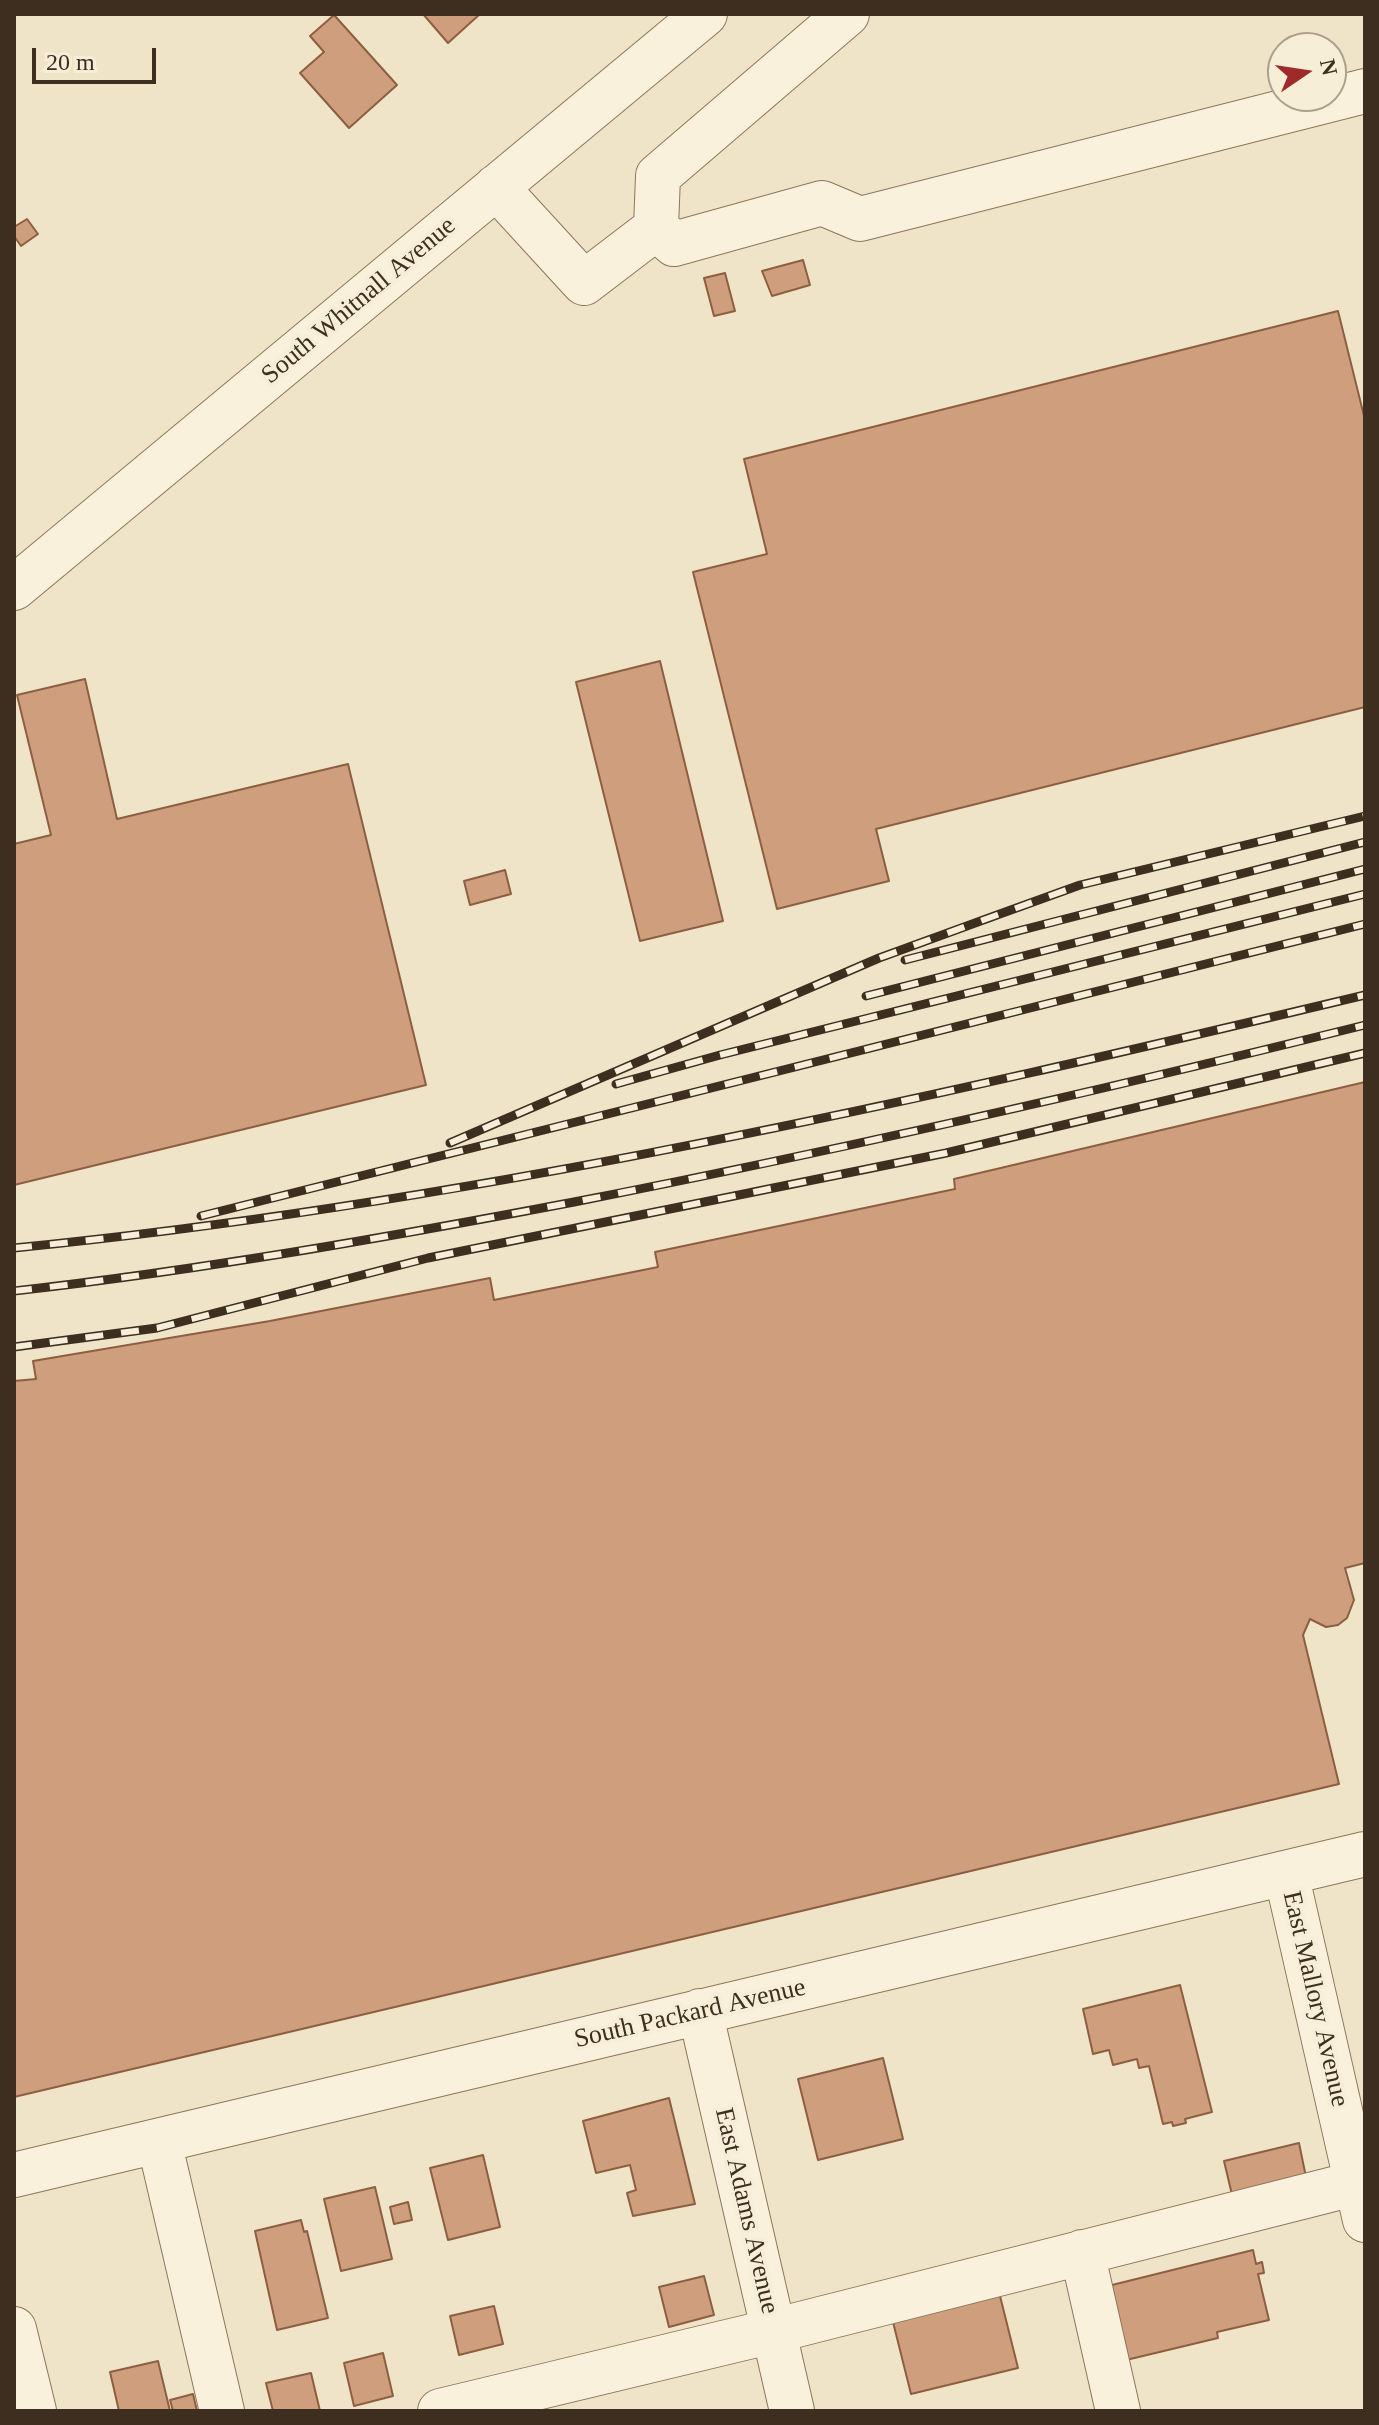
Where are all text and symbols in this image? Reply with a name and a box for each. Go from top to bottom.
scale bar [36,32,160,82]
north arrow [1267,32,1347,112]
text: 20 m [46,49,95,75]
text: N [1315,56,1343,77]
street label: South Whitnall Avenue [256,211,462,391]
street label: East Mallory Avenue [1275,1888,1355,2110]
street label: South Packard Avenue [571,1972,809,2056]
street label: East Adams Avenue [707,2105,785,2317]

